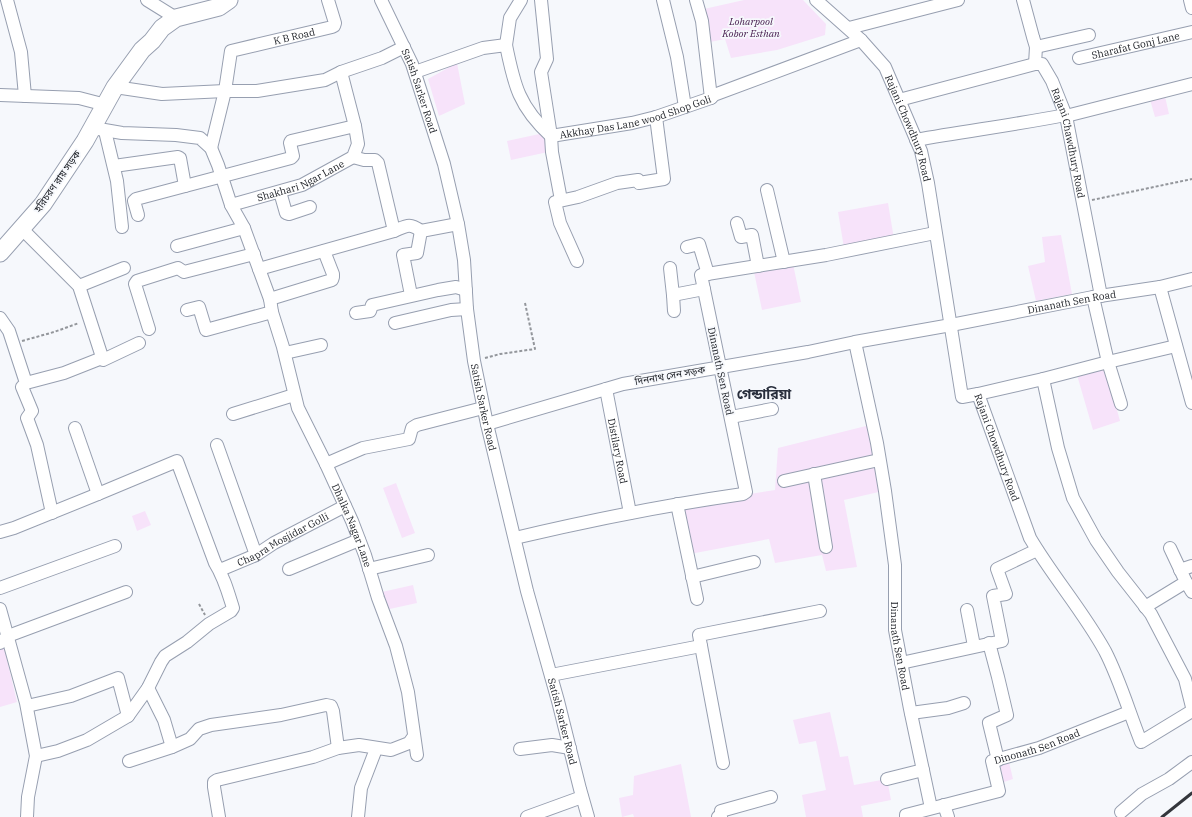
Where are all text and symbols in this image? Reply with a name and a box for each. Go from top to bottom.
park label: Loharpool Kobor Esthan [721,15,780,40]
street label: K B Road [272,25,316,48]
street label: Sharafat Gonj Lane [1090,29,1181,62]
street label: Satish Sarker Road [398,46,440,135]
street label: Rajani Chowdhury Road [882,73,933,183]
street label: Rajani Chawdhury Road [1048,86,1088,199]
street label: Akkhay Das Lane wood Shop Goli [559,92,713,142]
street label: হরিচরণ রায় সড়ক [31,147,84,216]
street label: Shakhari Ngar Lane [256,157,347,204]
street label: Dinanath Sen Road [1026,288,1117,317]
street label: Dinanath Sen Road [705,326,736,416]
street label: Satish Sarker Road [468,362,499,452]
street label: দিননাথ সেন সড়ক [633,363,707,388]
district label: গেন্ডারিয়া [737,385,792,403]
street label: Rajani Chowdhury Road [971,392,1022,503]
street label: Distilary Road [605,417,630,485]
street label: Dhalka Nagar Lane [329,482,374,569]
street label: Chapra Mosjidar Golli [235,510,331,569]
street label: Dinanath Sen Road [888,601,912,691]
street label: Satish Sarker Road [545,677,580,766]
street label: Dinonath Sen Road [992,726,1082,767]

